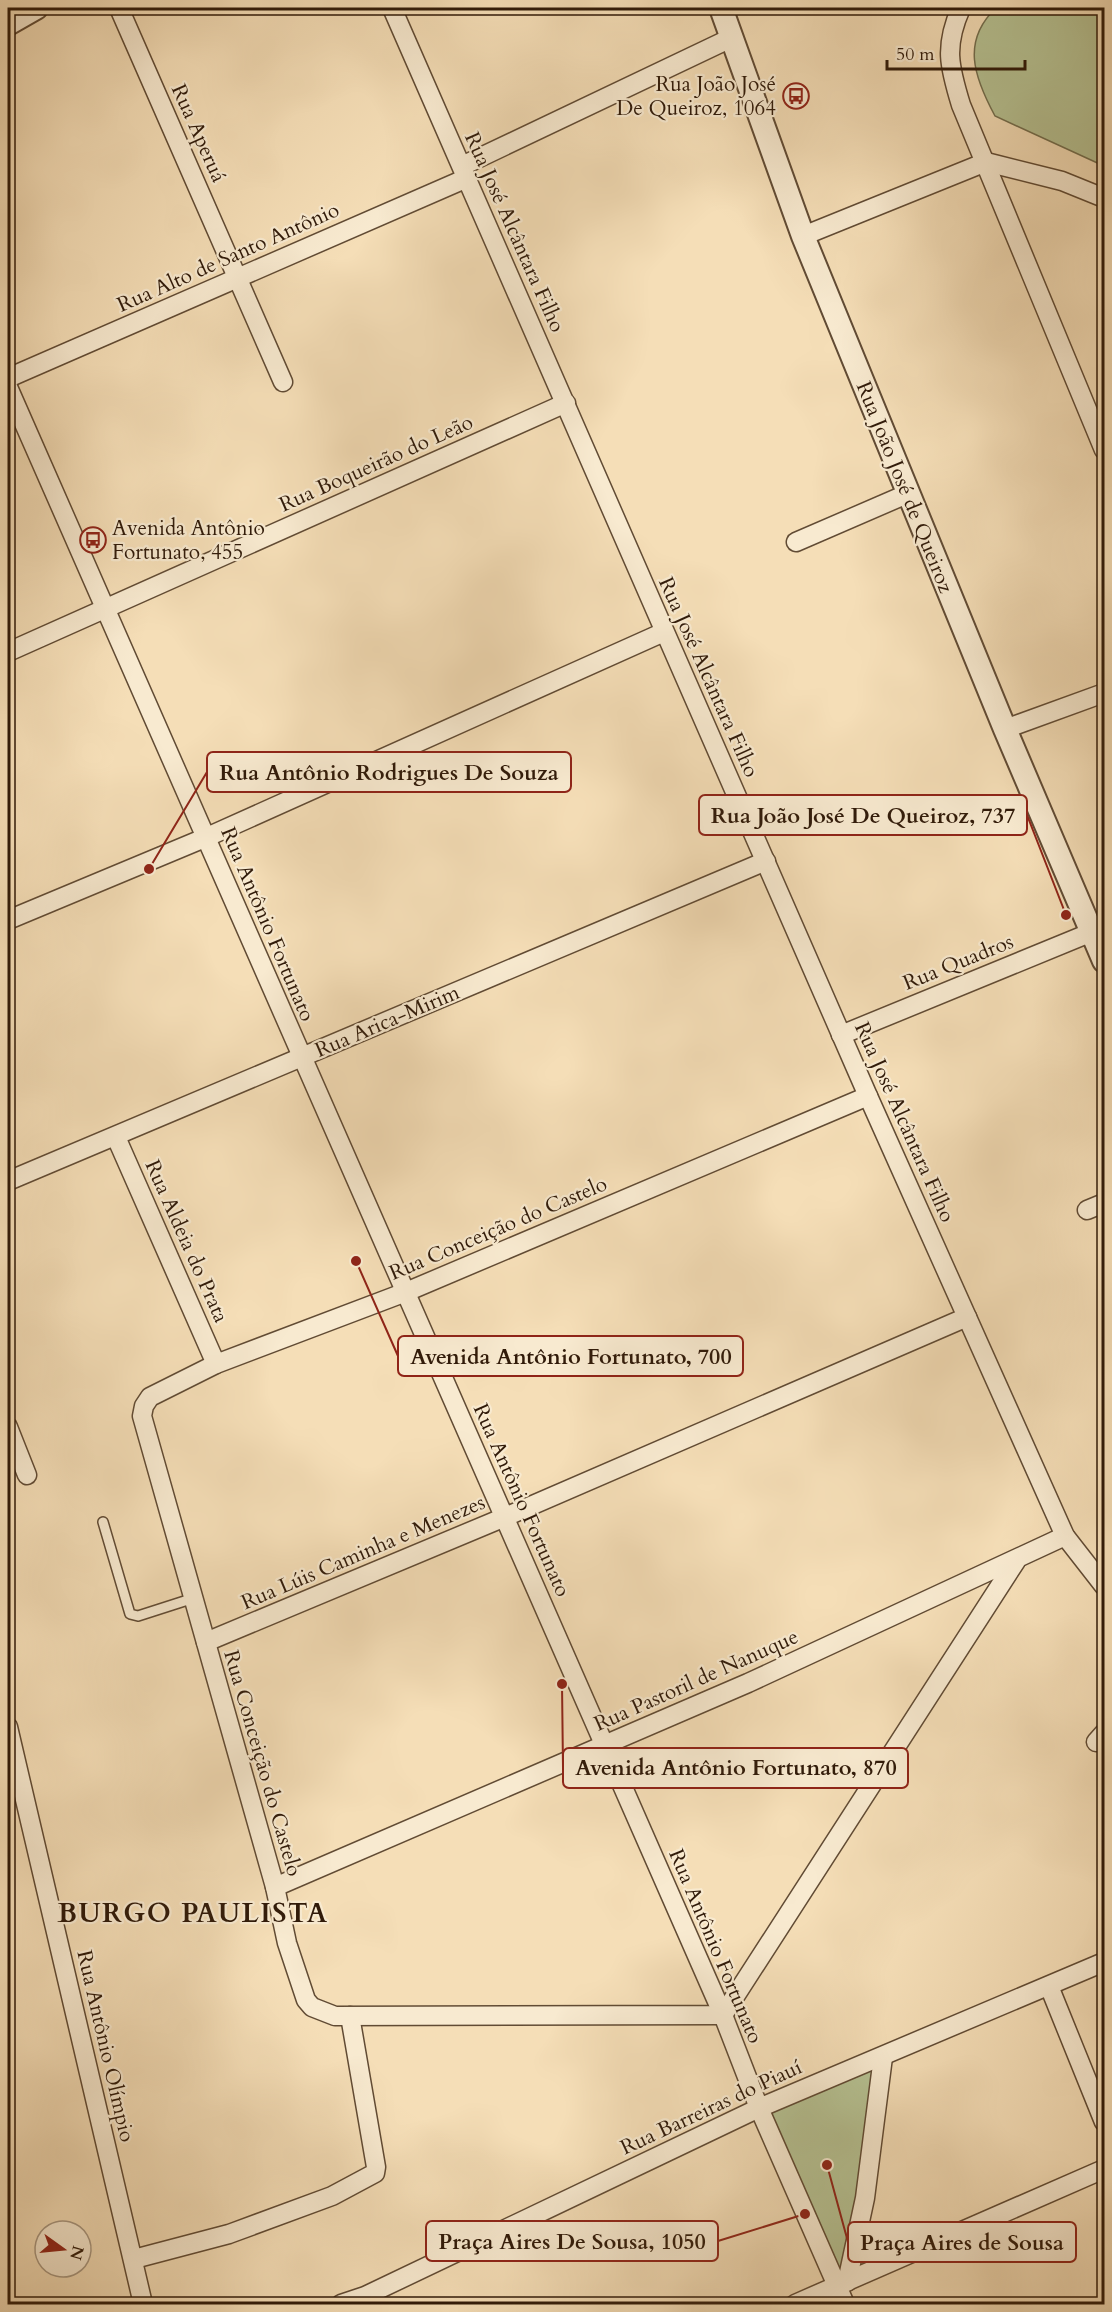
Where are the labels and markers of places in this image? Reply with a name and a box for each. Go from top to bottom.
place label: Rua João José De Queiroz, 1064 [616,70,776,123]
bus stop icon: Rua João José De Queiroz, 1064 [781,81,811,111]
place label: Avenida Antônio Fortunato, 455 [112,514,265,567]
bus stop icon: Avenida Antônio Fortunato, 455 [78,525,108,555]
callout: Rua Antônio Rodrigues De Souza [207,752,571,792]
callout: Rua João José De Queiroz, 737 [699,795,1027,835]
callout: Avenida Antônio Fortunato, 700 [398,1336,743,1376]
callout: Avenida Antônio Fortunato, 870 [563,1748,908,1788]
callout: Praça Aires De Sousa, 1050 [426,2221,718,2261]
callout: Praça Aires de Sousa [848,2222,1076,2262]

